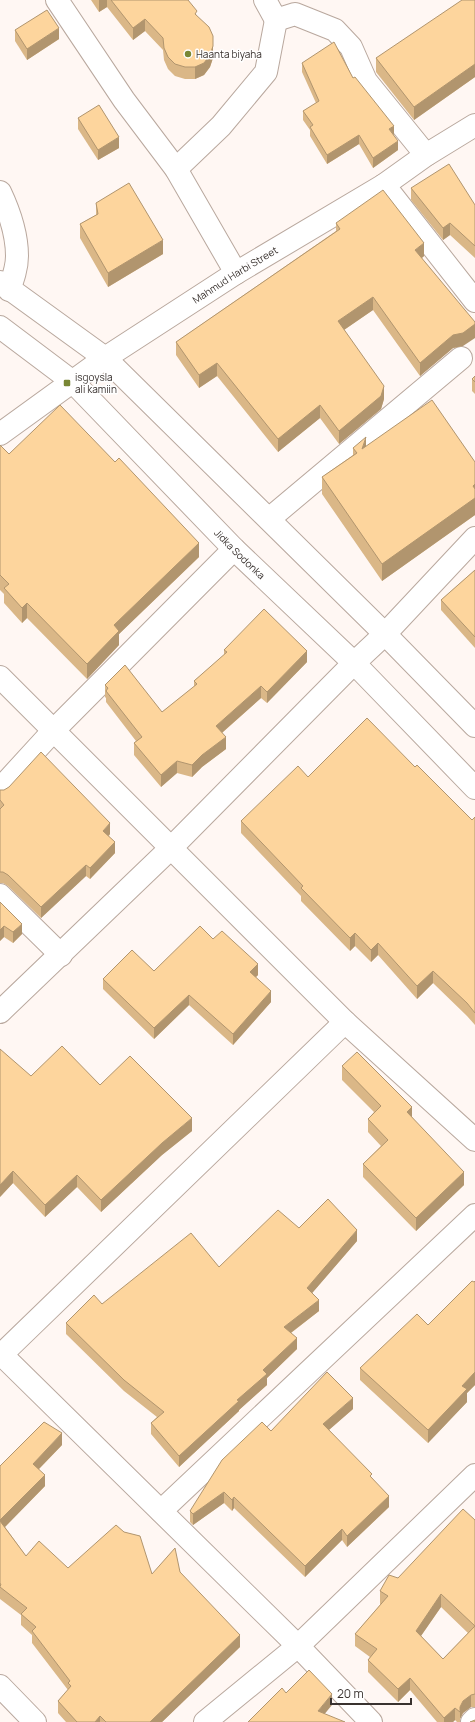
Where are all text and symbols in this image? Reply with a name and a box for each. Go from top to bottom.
place label: Haanta biyaha [196,47,262,61]
marker: Haanta biyaha [183,49,193,59]
street label: Mahmud Harbi Street [190,243,280,307]
place label: isgoysla ali kamiin [75,370,117,396]
marker: isgoysla ali kamiin [62,378,72,388]
street label: Jidka Sodonka [211,526,268,582]
scale bar [331,1680,411,1706]
text: 20 m [337,1685,364,1702]

